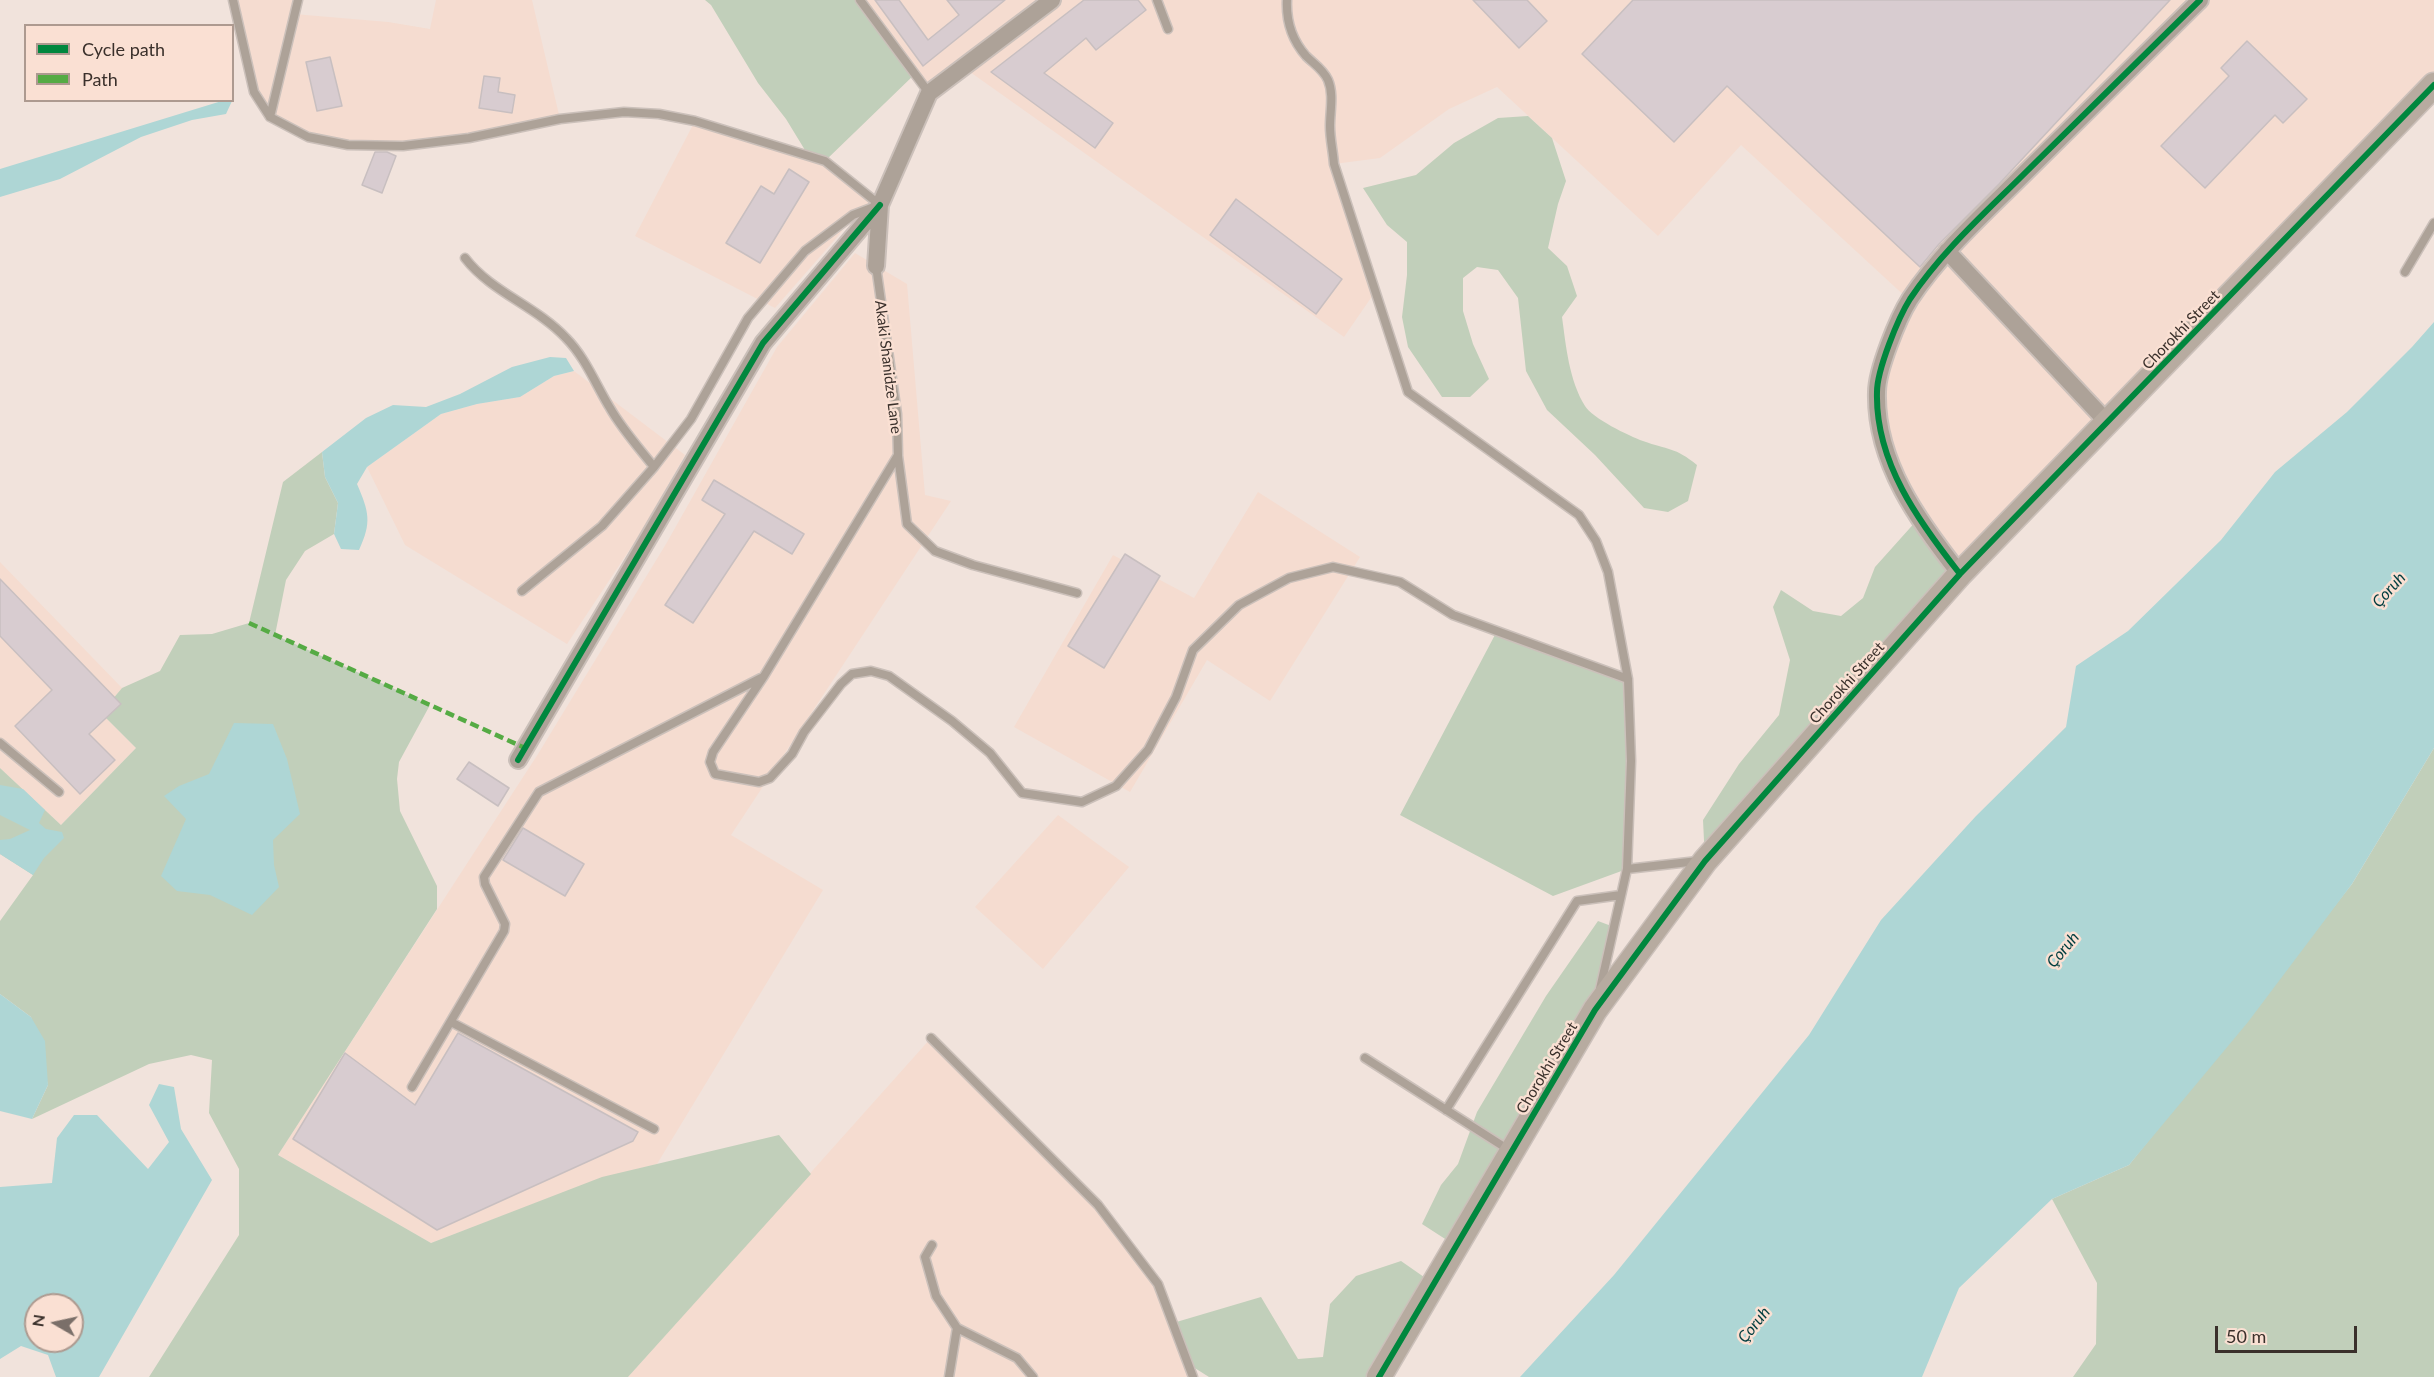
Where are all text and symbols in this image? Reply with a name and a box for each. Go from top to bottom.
legend [24,24,234,102]
text: Cycle path [82,38,165,60]
text: Path [82,68,118,90]
street label: Chorokhi Street [2139,287,2223,373]
street label: Akaki Shanidze Lane [871,299,905,435]
water label: Çoruh [2368,569,2410,611]
street label: Chorokhi Street [1806,639,1888,727]
water label: Çoruh [2043,928,2083,972]
street label: Chorokhi Street [1513,1019,1581,1117]
north arrow [24,1293,84,1353]
water label: Çoruh [1734,1303,1774,1347]
text: N [27,1313,48,1328]
scale bar [2218,1314,2360,1352]
text: 50 m [2226,1325,2266,1347]

